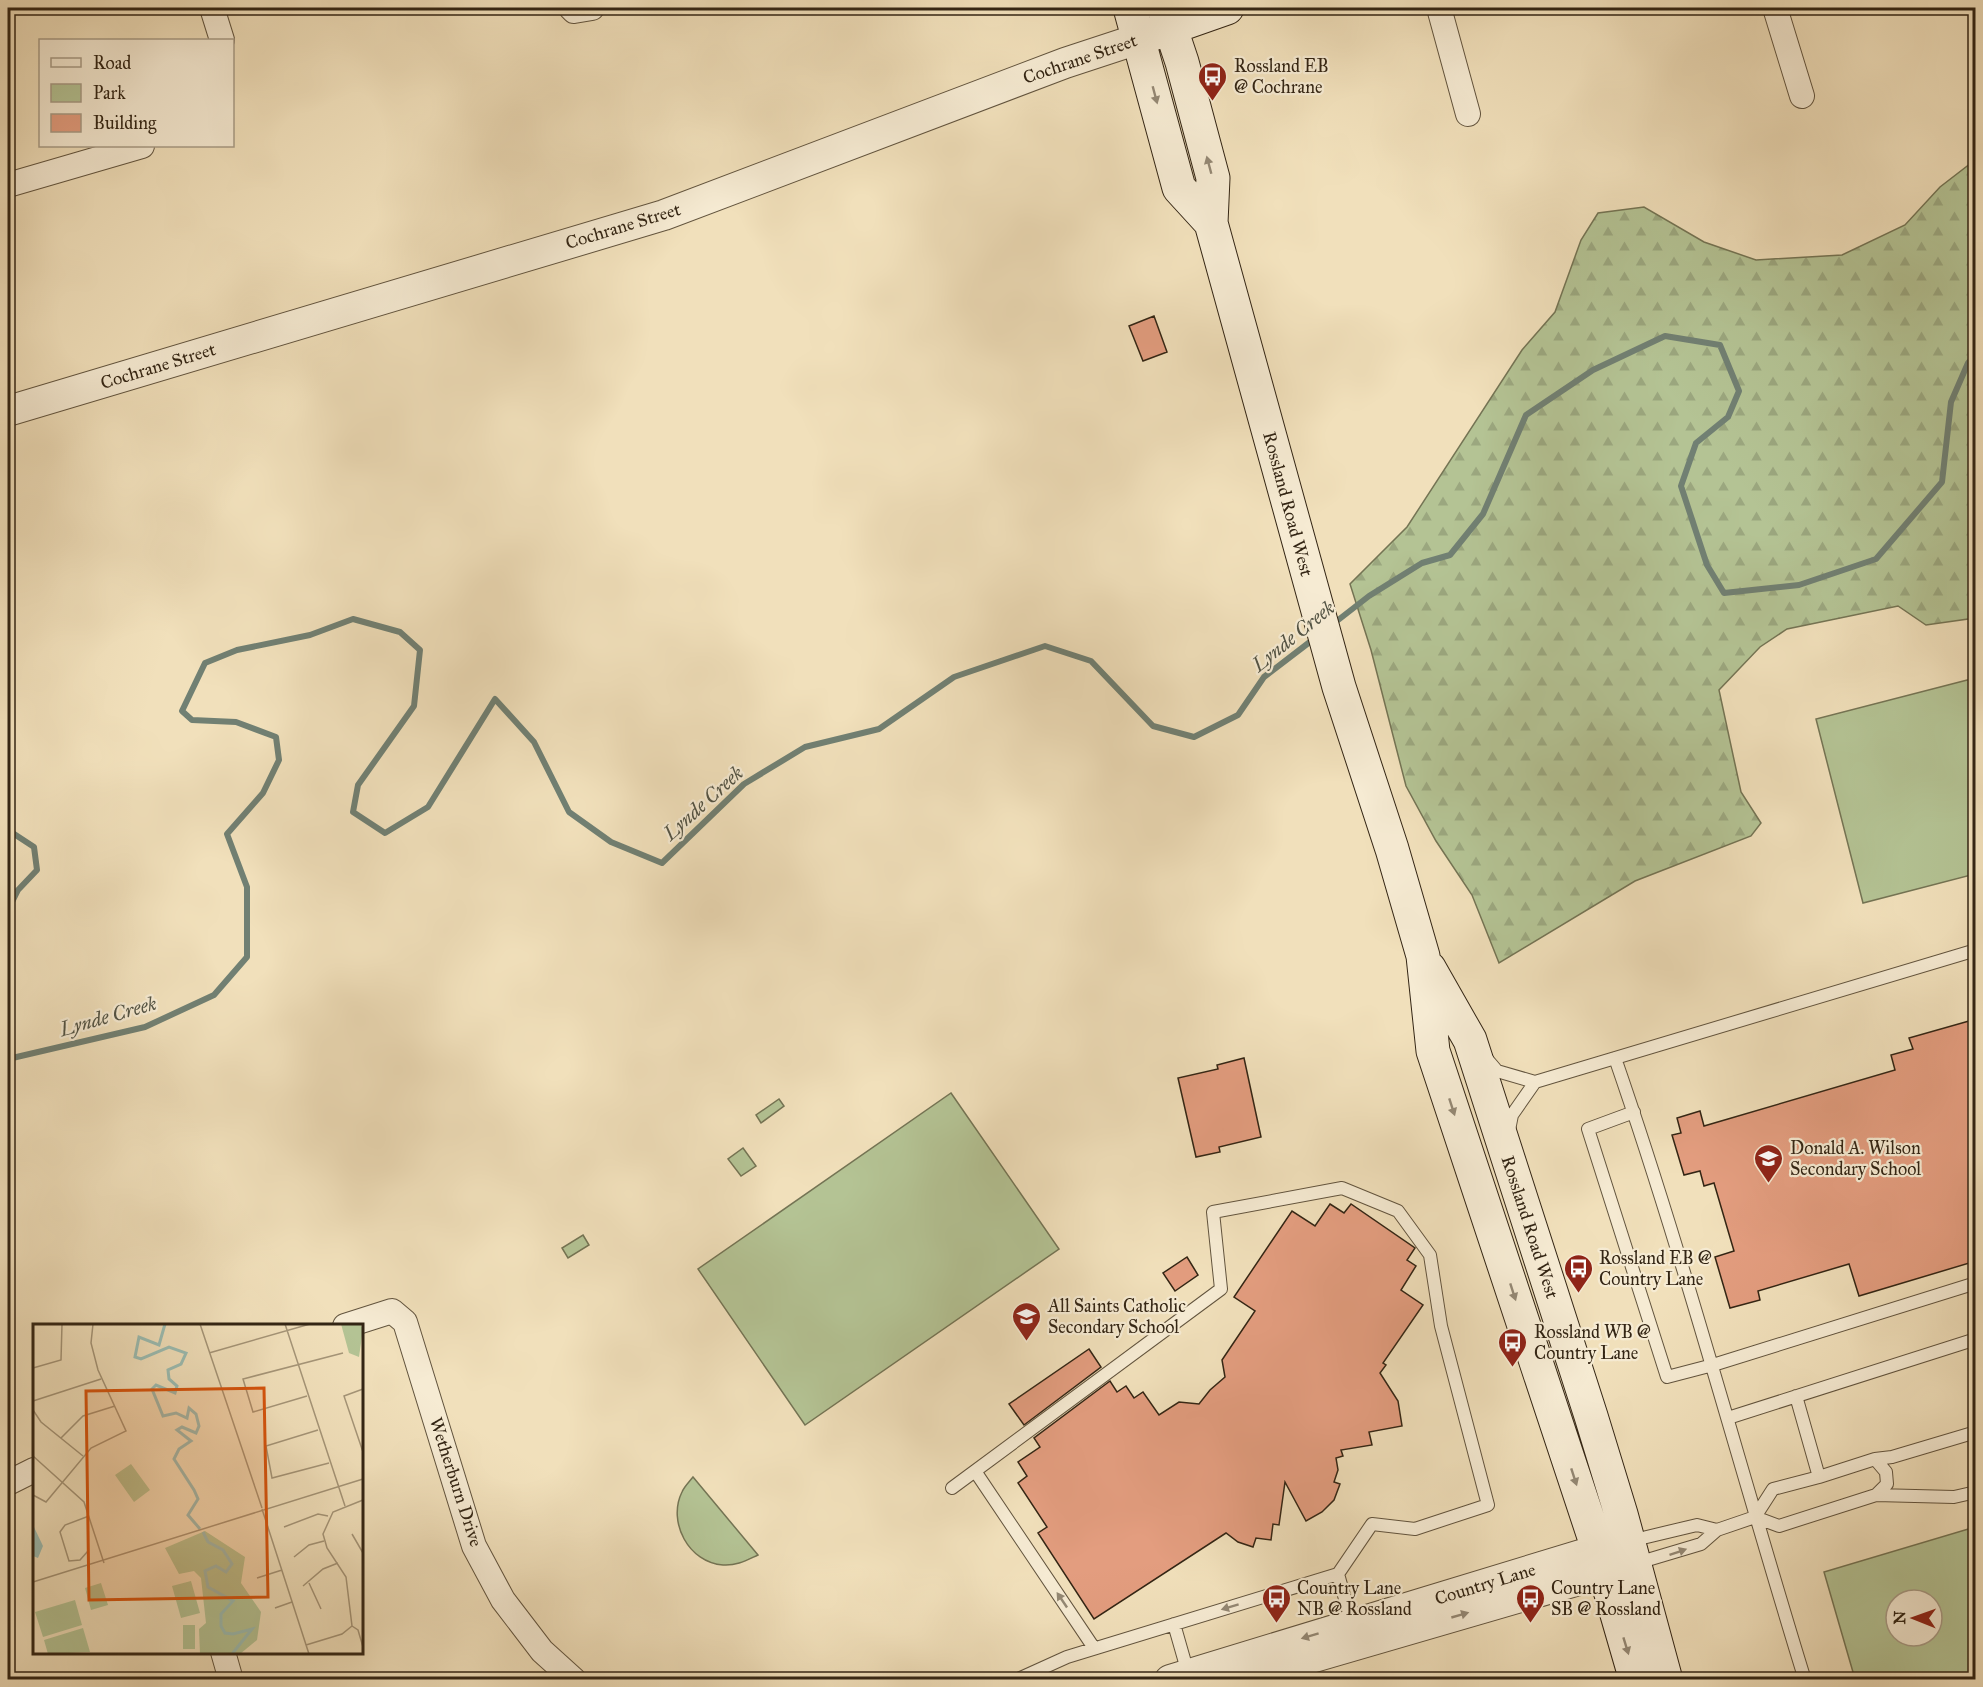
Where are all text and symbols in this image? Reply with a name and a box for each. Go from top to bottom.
street label: Cochrane Street [1020,29,1141,89]
legend [39,39,234,147]
text: Road [93,52,131,74]
place label: Rossland EB @ Cochrane [1234,55,1329,98]
bus stop icon: Rossland EB @ Cochrane [1197,60,1229,102]
text: Park [93,82,126,104]
one-way arrow [1151,87,1160,105]
text: Building [93,112,157,135]
one-way arrow [1204,156,1214,174]
street label: Cochrane Street [563,198,684,254]
street label: Cochrane Street [98,338,219,394]
street label: Rossland Road West [1258,429,1318,579]
water label: Lynde Creek [1246,595,1339,677]
water label: Lynde Creek [657,761,748,846]
water label: Lynde Creek [56,991,159,1042]
one-way arrow [1447,1098,1457,1116]
place label: Donald A. Wilson Secondary School [1790,1137,1921,1180]
school or university icon: Donald A. Wilson Secondary School [1753,1142,1785,1184]
street label: Rossland Road West [1497,1153,1564,1302]
place label: Rossland EB @ Country Lane [1599,1247,1712,1290]
bus stop icon: Rossland EB @ Country Lane [1562,1252,1594,1294]
one-way arrow [1509,1283,1518,1301]
place label: All Saints Catholic Secondary School [1047,1295,1186,1338]
school or university icon: All Saints Catholic Secondary School [1011,1300,1043,1342]
place label: Rossland WB @ Country Lane [1534,1321,1651,1364]
inset map [33,1324,363,1654]
bus stop icon: Rossland WB @ Country Lane [1497,1326,1529,1368]
street label: Wetherburn Drive [425,1415,487,1549]
one-way arrow [1570,1468,1579,1486]
one-way arrow [1669,1547,1687,1556]
street label: Country Lane [1432,1558,1538,1610]
place label: Country Lane NB @ Rossland [1297,1577,1412,1620]
place label: Country Lane SB @ Rossland [1551,1577,1661,1620]
bus stop icon: Country Lane NB @ Rossland [1260,1582,1292,1624]
bus stop icon: Country Lane SB @ Rossland [1514,1582,1546,1624]
north arrow [1884,1588,1944,1648]
one-way arrow [1056,1592,1067,1608]
one-way arrow [1221,1603,1239,1612]
one-way arrow [1451,1610,1469,1619]
text: N [1890,1610,1909,1625]
one-way arrow [1301,1632,1319,1641]
one-way arrow [1622,1637,1631,1655]

